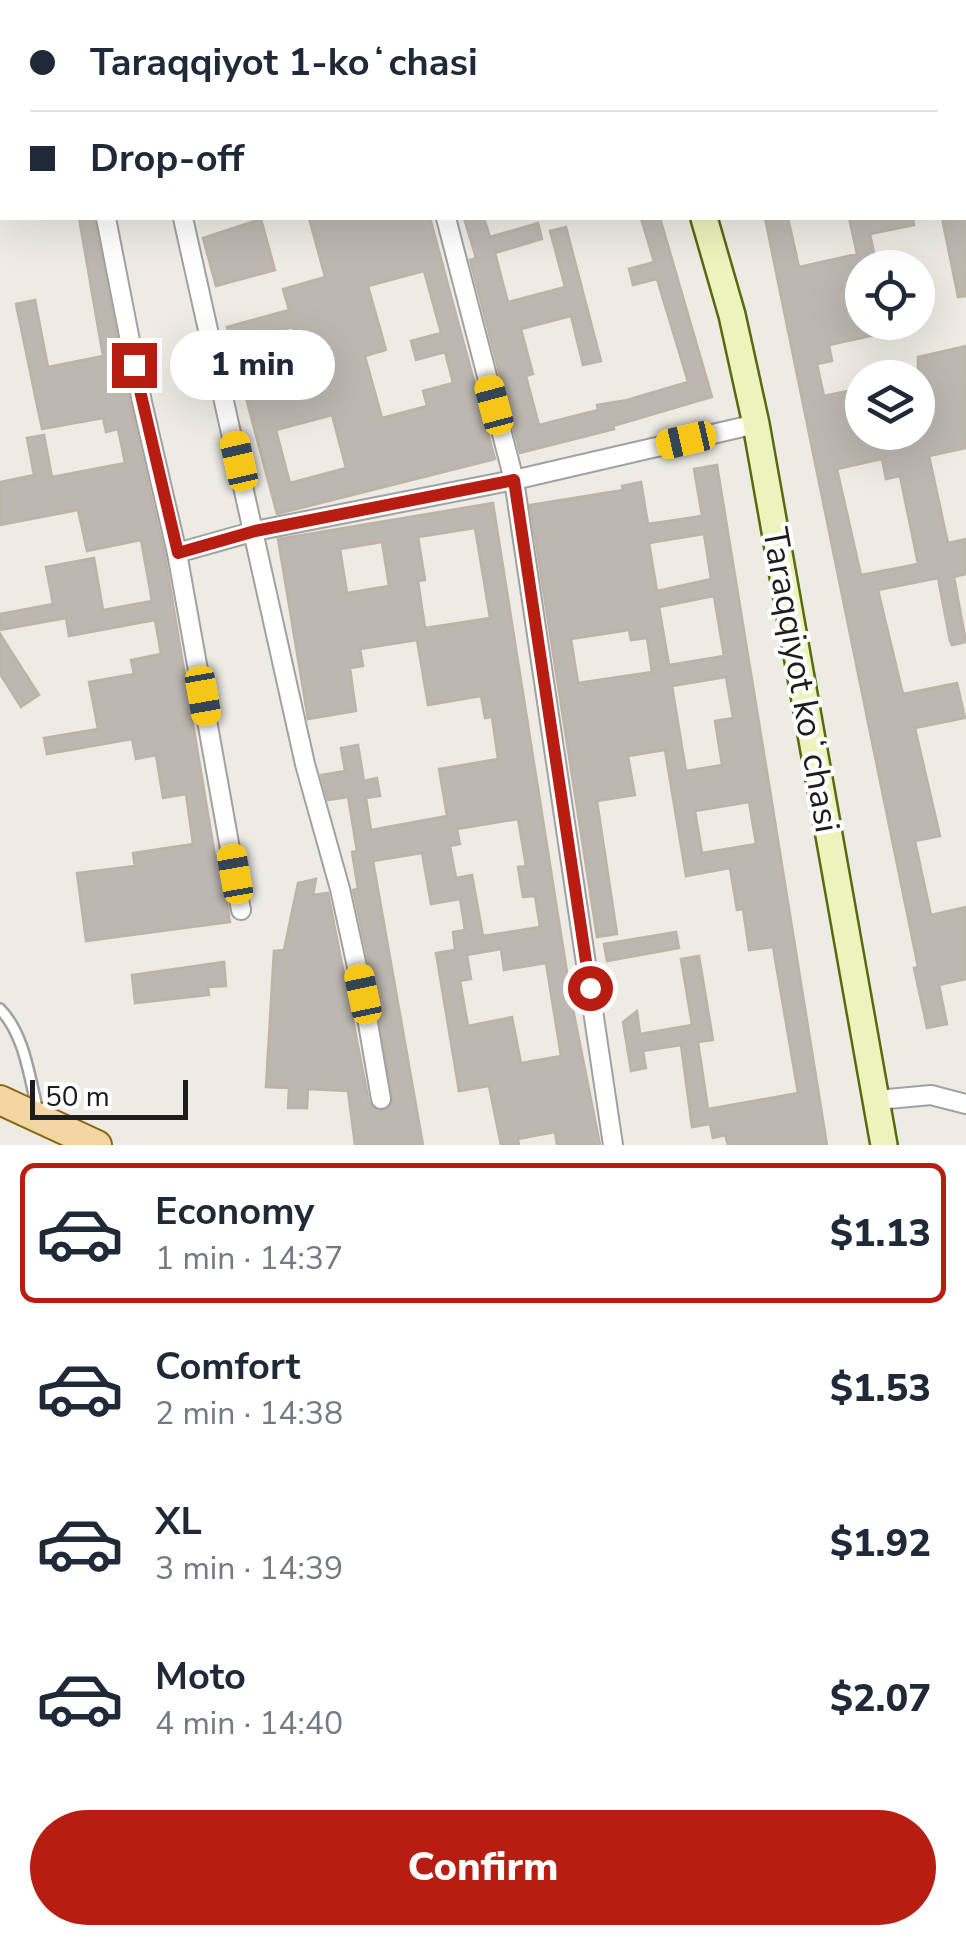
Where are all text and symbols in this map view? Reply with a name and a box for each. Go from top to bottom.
text: Taraqqiyot 1-koʻchasi [90,37,478,88]
text: Drop-off [90,133,244,184]
map controls [845,250,935,450]
button: locate [845,250,935,340]
callout: 1 min [169,330,334,400]
route end [112,343,157,388]
text: 1 min [210,343,295,386]
button: layers [845,360,935,450]
car [472,372,516,438]
car [653,419,719,461]
car [218,428,260,494]
street label: Taraqqiyot koʻchasi [751,524,851,836]
car [183,664,223,728]
car [215,842,255,906]
car [342,962,384,1026]
route start [568,966,613,1011]
scale bar [30,1075,188,1120]
text: 50 m [45,1078,110,1116]
text: Economy [155,1186,314,1237]
icon: car [35,1188,125,1278]
text: $1.13 [830,1208,931,1259]
text: 1 min · 14:37 [155,1237,343,1280]
text: Comfort [155,1341,300,1392]
icon: car [35,1343,125,1433]
text: $1.53 [830,1363,931,1414]
text: 2 min · 14:38 [155,1392,343,1435]
text: XL [155,1496,202,1547]
icon: car [35,1498,125,1588]
text: $1.92 [830,1518,931,1569]
text: 3 min · 14:39 [155,1547,343,1590]
text: Moto [155,1651,246,1702]
icon: car [35,1653,125,1743]
text: $2.07 [830,1673,931,1724]
text: 4 min · 14:40 [155,1702,343,1745]
button: Confirm [30,1810,936,1925]

